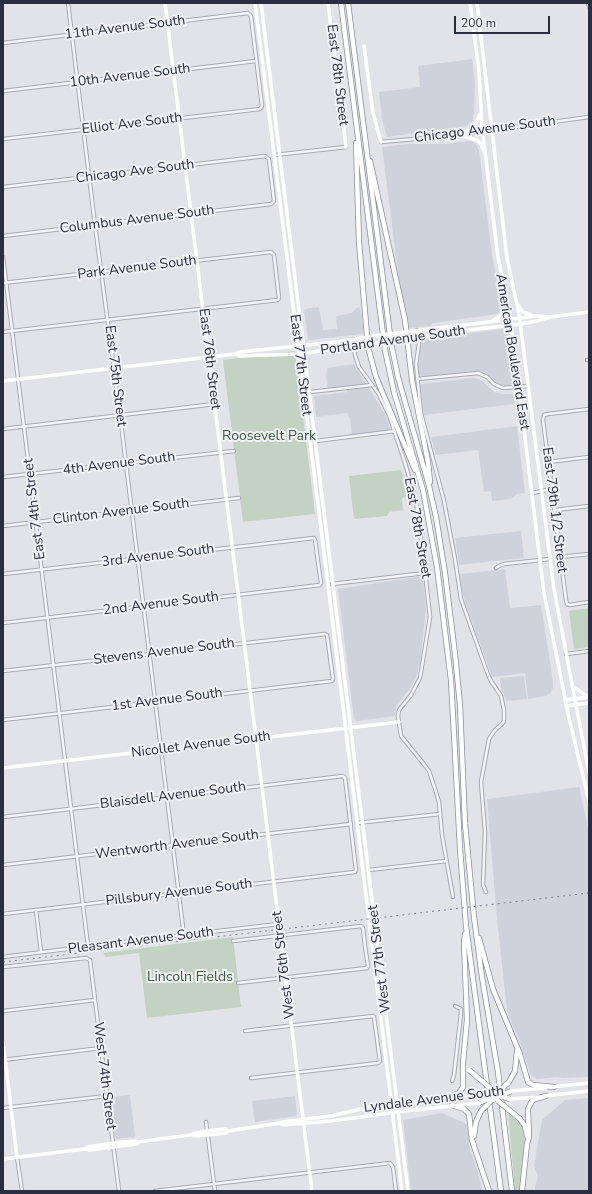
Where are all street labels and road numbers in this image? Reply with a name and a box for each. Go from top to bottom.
street label: 11th Avenue South [64,12,186,44]
street label: East 78th Street [322,23,352,127]
street label: 10th Avenue South [69,60,191,92]
street label: Elliot Ave South [81,110,183,138]
street label: Chicago Avenue South [413,113,557,147]
street label: Chicago Ave South [75,156,195,188]
street label: Columbus Avenue South [59,202,215,238]
street label: Park Avenue South [76,252,198,284]
street label: American Boulevard East [491,273,533,431]
street label: East 76th Street [194,307,224,411]
street label: East 77th Street [285,313,315,417]
street label: Portland Avenue South [319,323,467,359]
street label: East 75th Street [100,324,130,428]
street label: East 79th 1/2 Street [538,446,570,574]
street label: 4th Avenue South [62,449,176,479]
street label: East 74th Street [20,457,50,561]
street label: East 78th Street [400,476,434,580]
street label: Clinton Avenue South [52,495,190,529]
street label: 3rd Avenue South [101,541,215,571]
street label: 2nd Avenue South [102,589,220,619]
street label: Stevens Avenue South [93,635,235,669]
street label: 1st Avenue South [110,685,224,715]
street label: Nicollet Avenue South [130,728,272,762]
street label: Blaisdell Avenue South [99,779,247,813]
street label: Wentworth Avenue South [94,827,260,863]
street label: Pillsbury Avenue South [105,876,253,910]
street label: West 77th Street [365,904,395,1014]
street label: West 76th Street [269,910,299,1020]
street label: Pleasant Avenue South [67,924,215,958]
street label: West 74th Street [89,1021,119,1131]
street label: Lyndale Avenue South [363,1083,505,1117]

